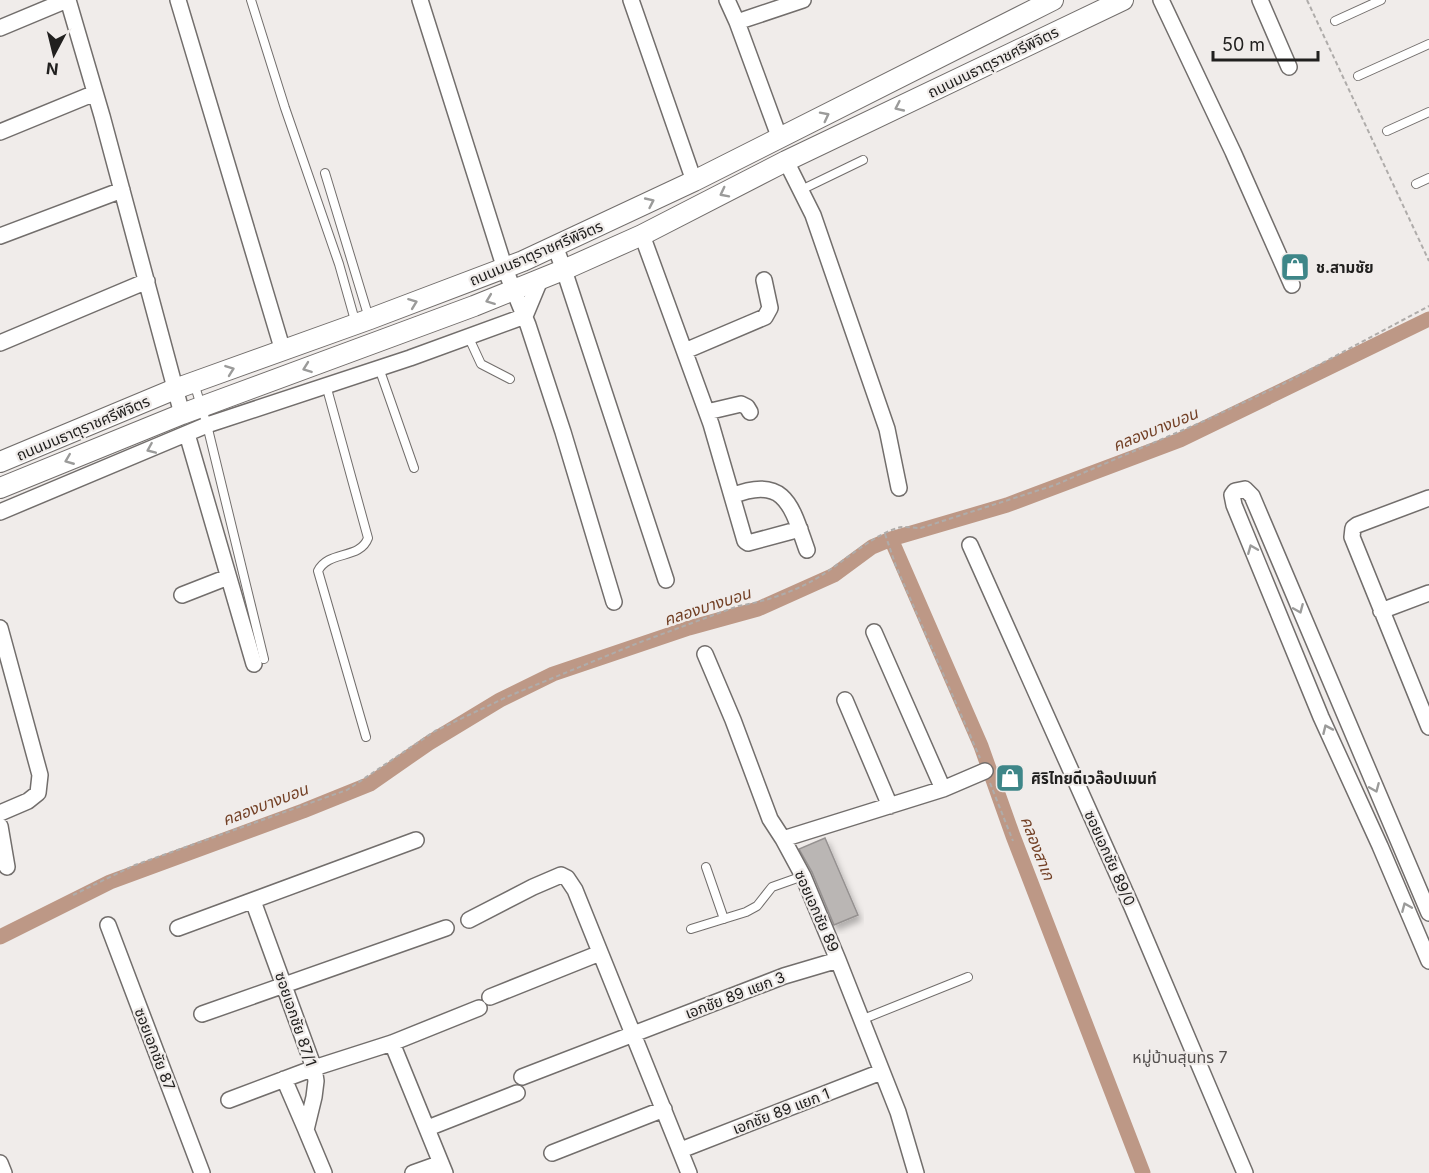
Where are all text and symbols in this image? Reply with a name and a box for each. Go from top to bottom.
street label: ถนนมนธาตุราชศรีพิจิตร [924,22,1062,102]
north arrow [24,24,84,84]
scale bar [1213,24,1318,62]
text: 50 m [1222,34,1265,55]
text: N [45,58,59,80]
one-way arrow [895,100,906,112]
one-way arrow [819,112,830,123]
one-way arrow [720,185,731,197]
one-way arrow [644,197,655,209]
street label: ถนนมนธาตุราชศรีพิจิตร [466,216,606,290]
shop icon: ช.สามชัย [1279,251,1311,283]
place label: ช.สามชัย [1316,258,1374,277]
one-way arrow [485,292,495,305]
one-way arrow [407,297,418,310]
one-way arrow [302,360,313,373]
one-way arrow [224,364,235,377]
street label: ถนนมนธาตุราชศรีพิจิตร [13,391,153,465]
water label: คลองบางบอน [1109,402,1202,455]
one-way arrow [146,442,157,454]
one-way arrow [65,453,76,465]
one-way arrow [1247,545,1259,556]
water label: คลองบางบอน [661,582,754,629]
one-way arrow [1292,602,1304,613]
one-way arrow [1322,725,1334,736]
shop icon: ศิริไทยดีเวล๊อปเมนท์ [994,762,1026,794]
place label: ศิริไทยดีเวล๊อปเมนท์ [1031,769,1157,788]
water label: คลองบางบอน [219,778,312,829]
one-way arrow [1368,782,1380,793]
street label: ซอยเอกชัย 89/0 [1080,807,1140,909]
water label: คลองสาเก [1017,813,1060,884]
street label: ซอยเอกชัย 89 [790,867,844,955]
one-way arrow [1401,903,1413,914]
street label: เอกชัย 89 แยก 3 [682,967,788,1023]
street label: ซอยเอกชัย 87/1 [271,969,321,1069]
street label: ซอยเอกชัย 87 [131,1005,179,1093]
district label: หมู่บ้านสุนทร 7 [1132,1047,1228,1067]
street label: เอกชัย 89 แยก 1 [730,1084,832,1138]

